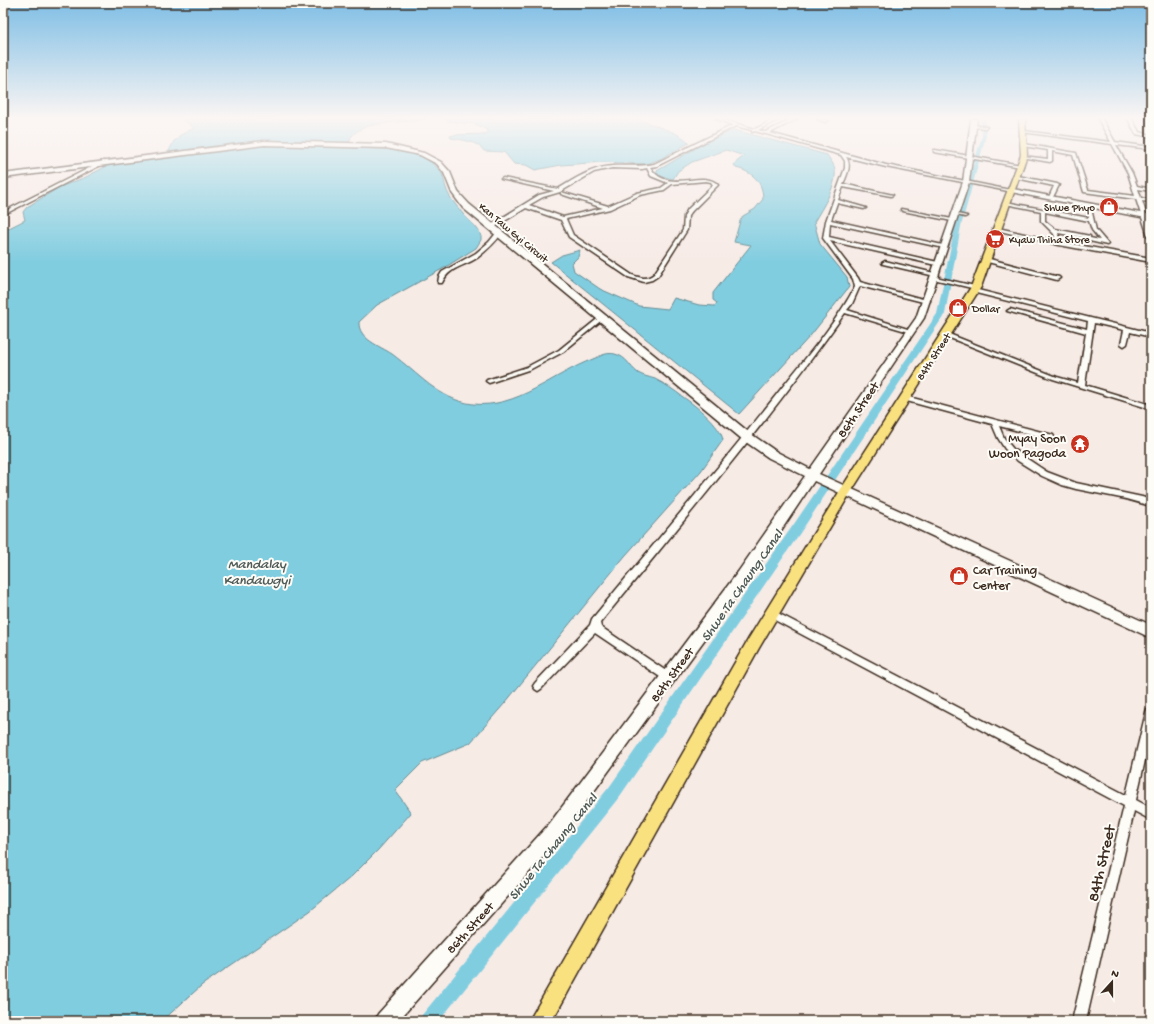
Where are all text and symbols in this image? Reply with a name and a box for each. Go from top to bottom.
shop icon: Shwe Phyo [1098,196,1120,218]
street label: Kan Taw Gyi Circuit [476,201,551,267]
place label: Shwe Phyo [1044,203,1095,215]
supermarket icon: Kyaw Thiha Store [984,228,1006,250]
place label: Kyaw Thiha Store [1009,235,1090,247]
shop icon: Dollar [947,297,969,319]
place label: Dollar [971,304,1001,316]
street label: 84th Street [915,330,955,383]
street label: 86th Street [835,378,884,441]
place label: Myay Soon Woon Pagoda [989,432,1067,462]
temple icon: Myay Soon Woon Pagoda [1069,433,1091,455]
water label: Shwe Ta Chaung Canal [698,527,788,645]
water label: Mandalay Kandawgyi [224,557,292,590]
place label: Car Training Center [973,564,1037,594]
shop icon: Car Training Center [948,565,970,587]
street label: 86th Street [648,644,699,706]
water label: Shwe Ta Chaung Canal [506,790,603,904]
street label: 84th Street [1085,822,1122,904]
street label: 86th Street [444,899,499,957]
north arrow [1092,962,1132,1002]
text: N [1109,968,1120,981]

